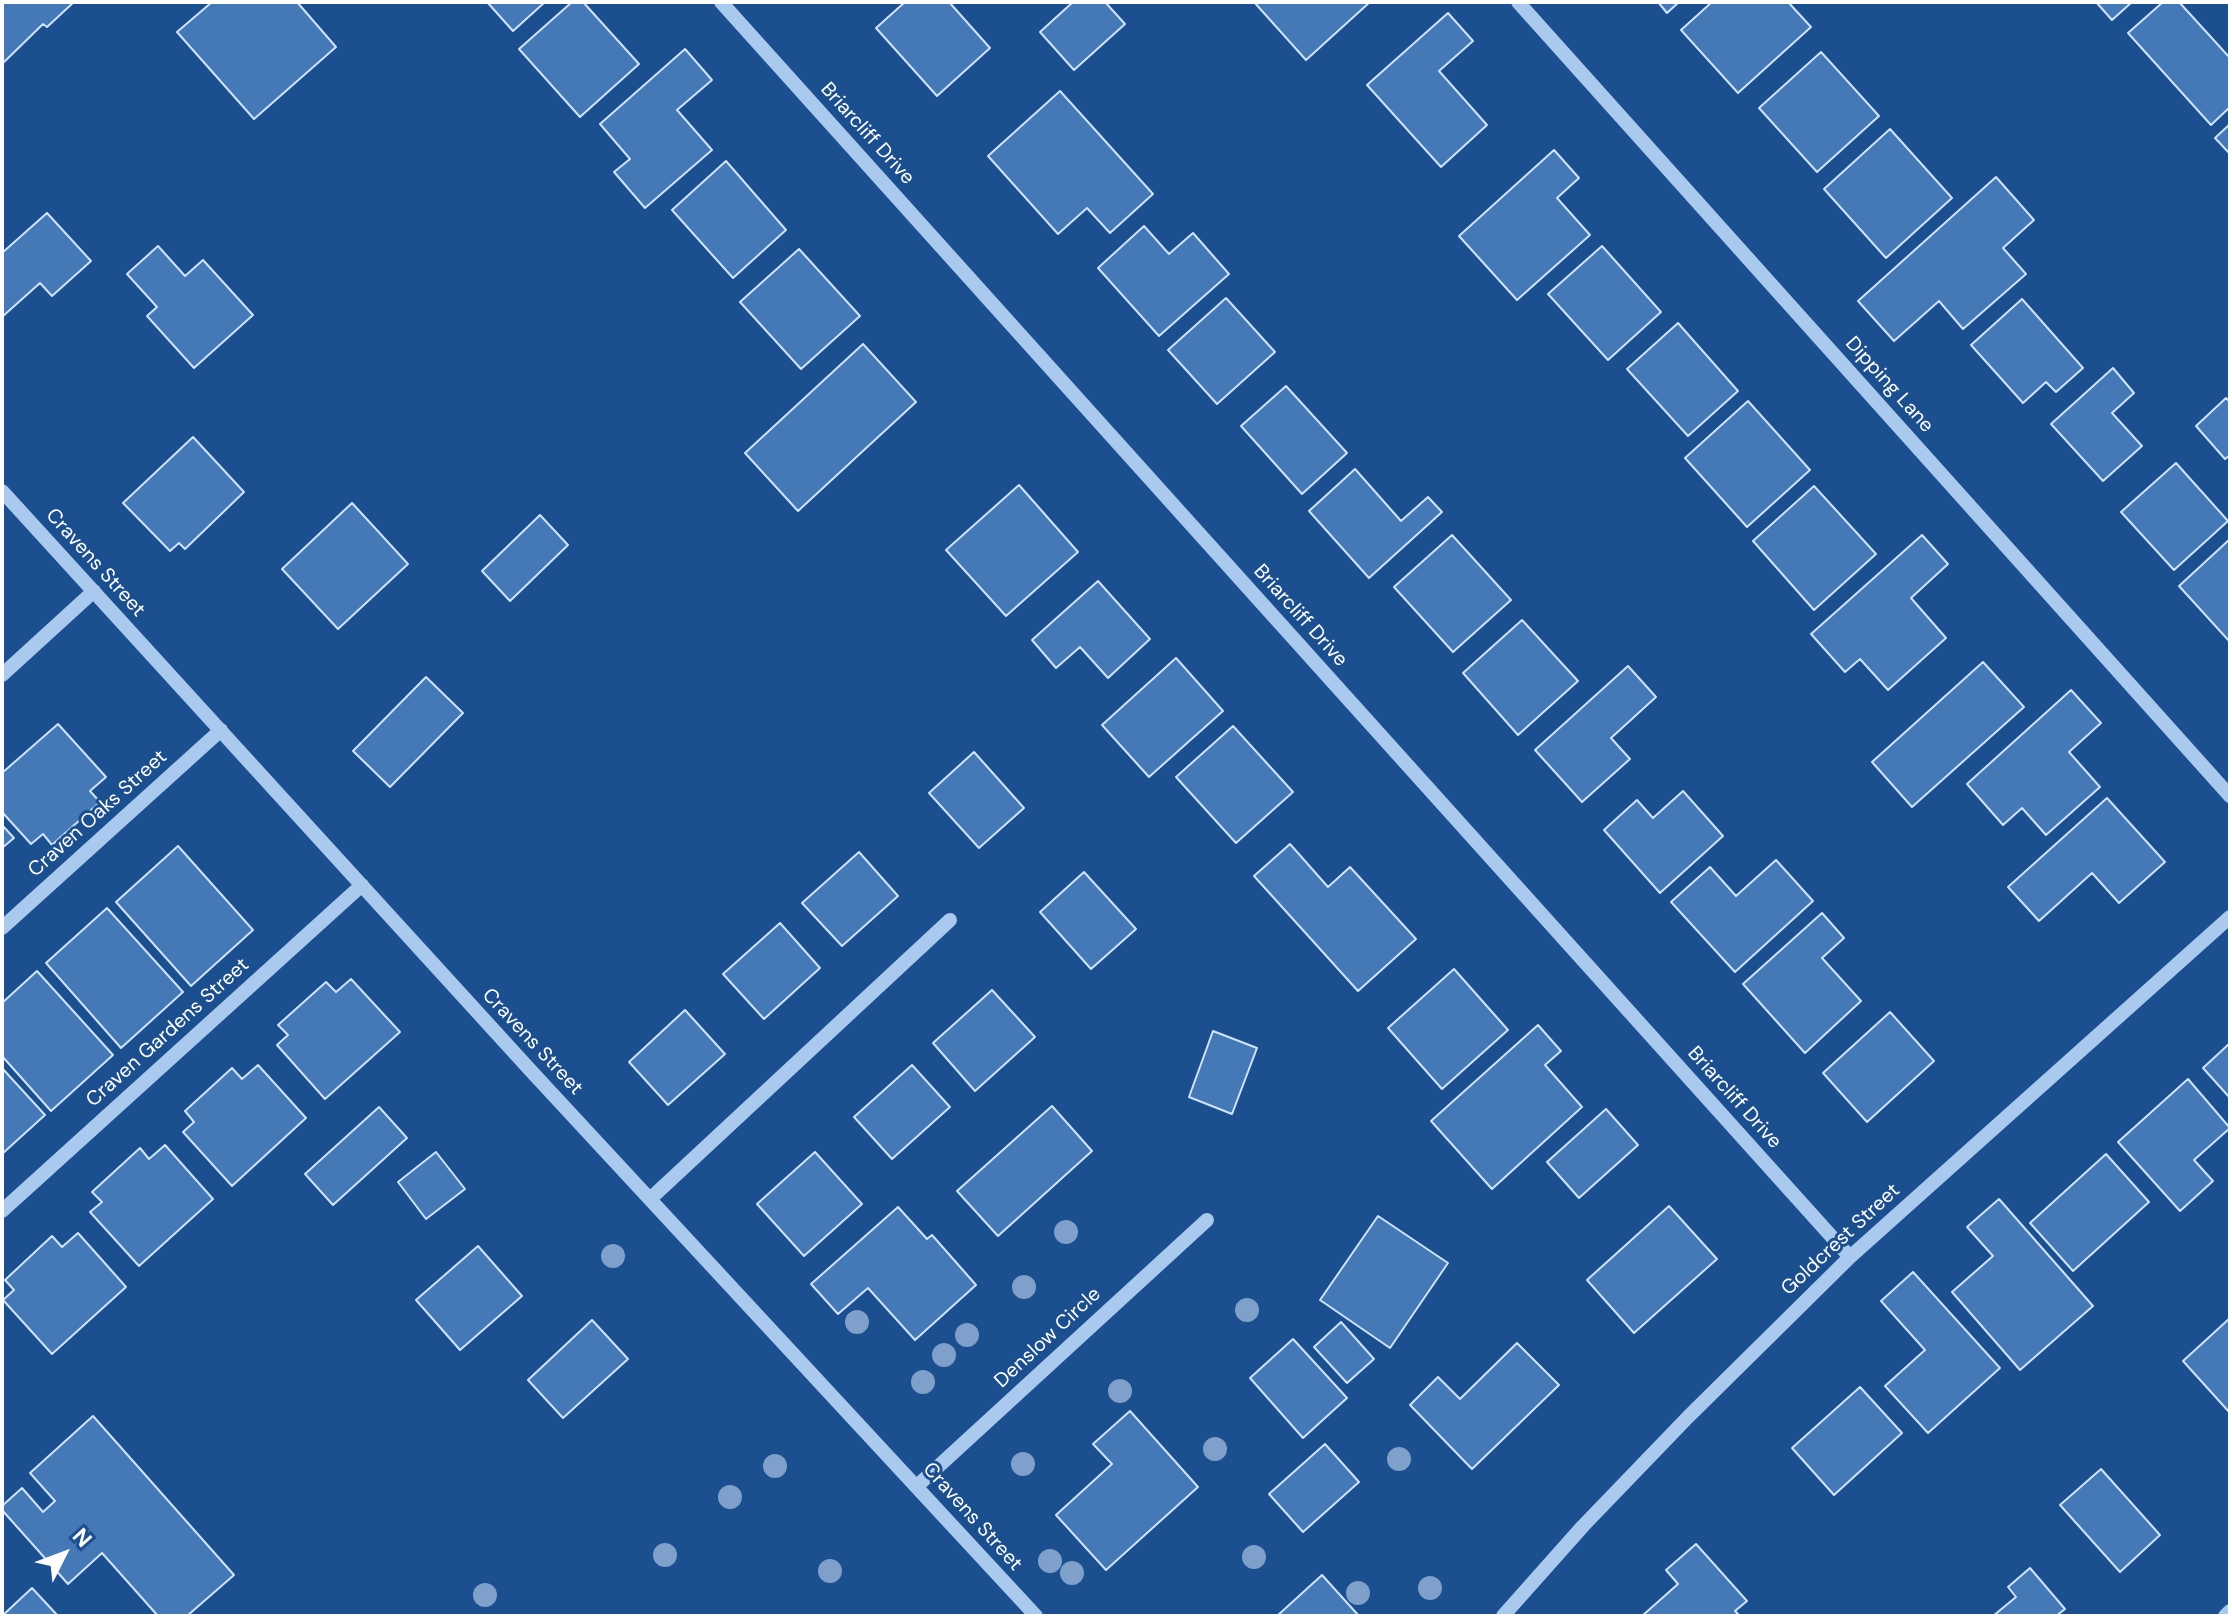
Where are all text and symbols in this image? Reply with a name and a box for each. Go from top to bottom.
street label: Briarcliff Drive [815,78,919,190]
street label: Dipping Lane [1840,332,1938,438]
street label: Cravens Street [40,504,150,622]
street label: Briarcliff Drive [1248,560,1352,672]
street label: Craven Oaks Street [24,745,172,883]
street label: Craven Gardens Street [82,954,254,1112]
street label: Cravens Street [476,984,588,1100]
street label: Briarcliff Drive [1682,1042,1786,1154]
street label: Goldcrest Street [1777,1179,1905,1301]
street label: Denslow Circle [990,1283,1106,1393]
street label: Cravens Street [917,1458,1027,1576]
north arrow [24,1514,104,1594]
text: N [66,1522,98,1553]

